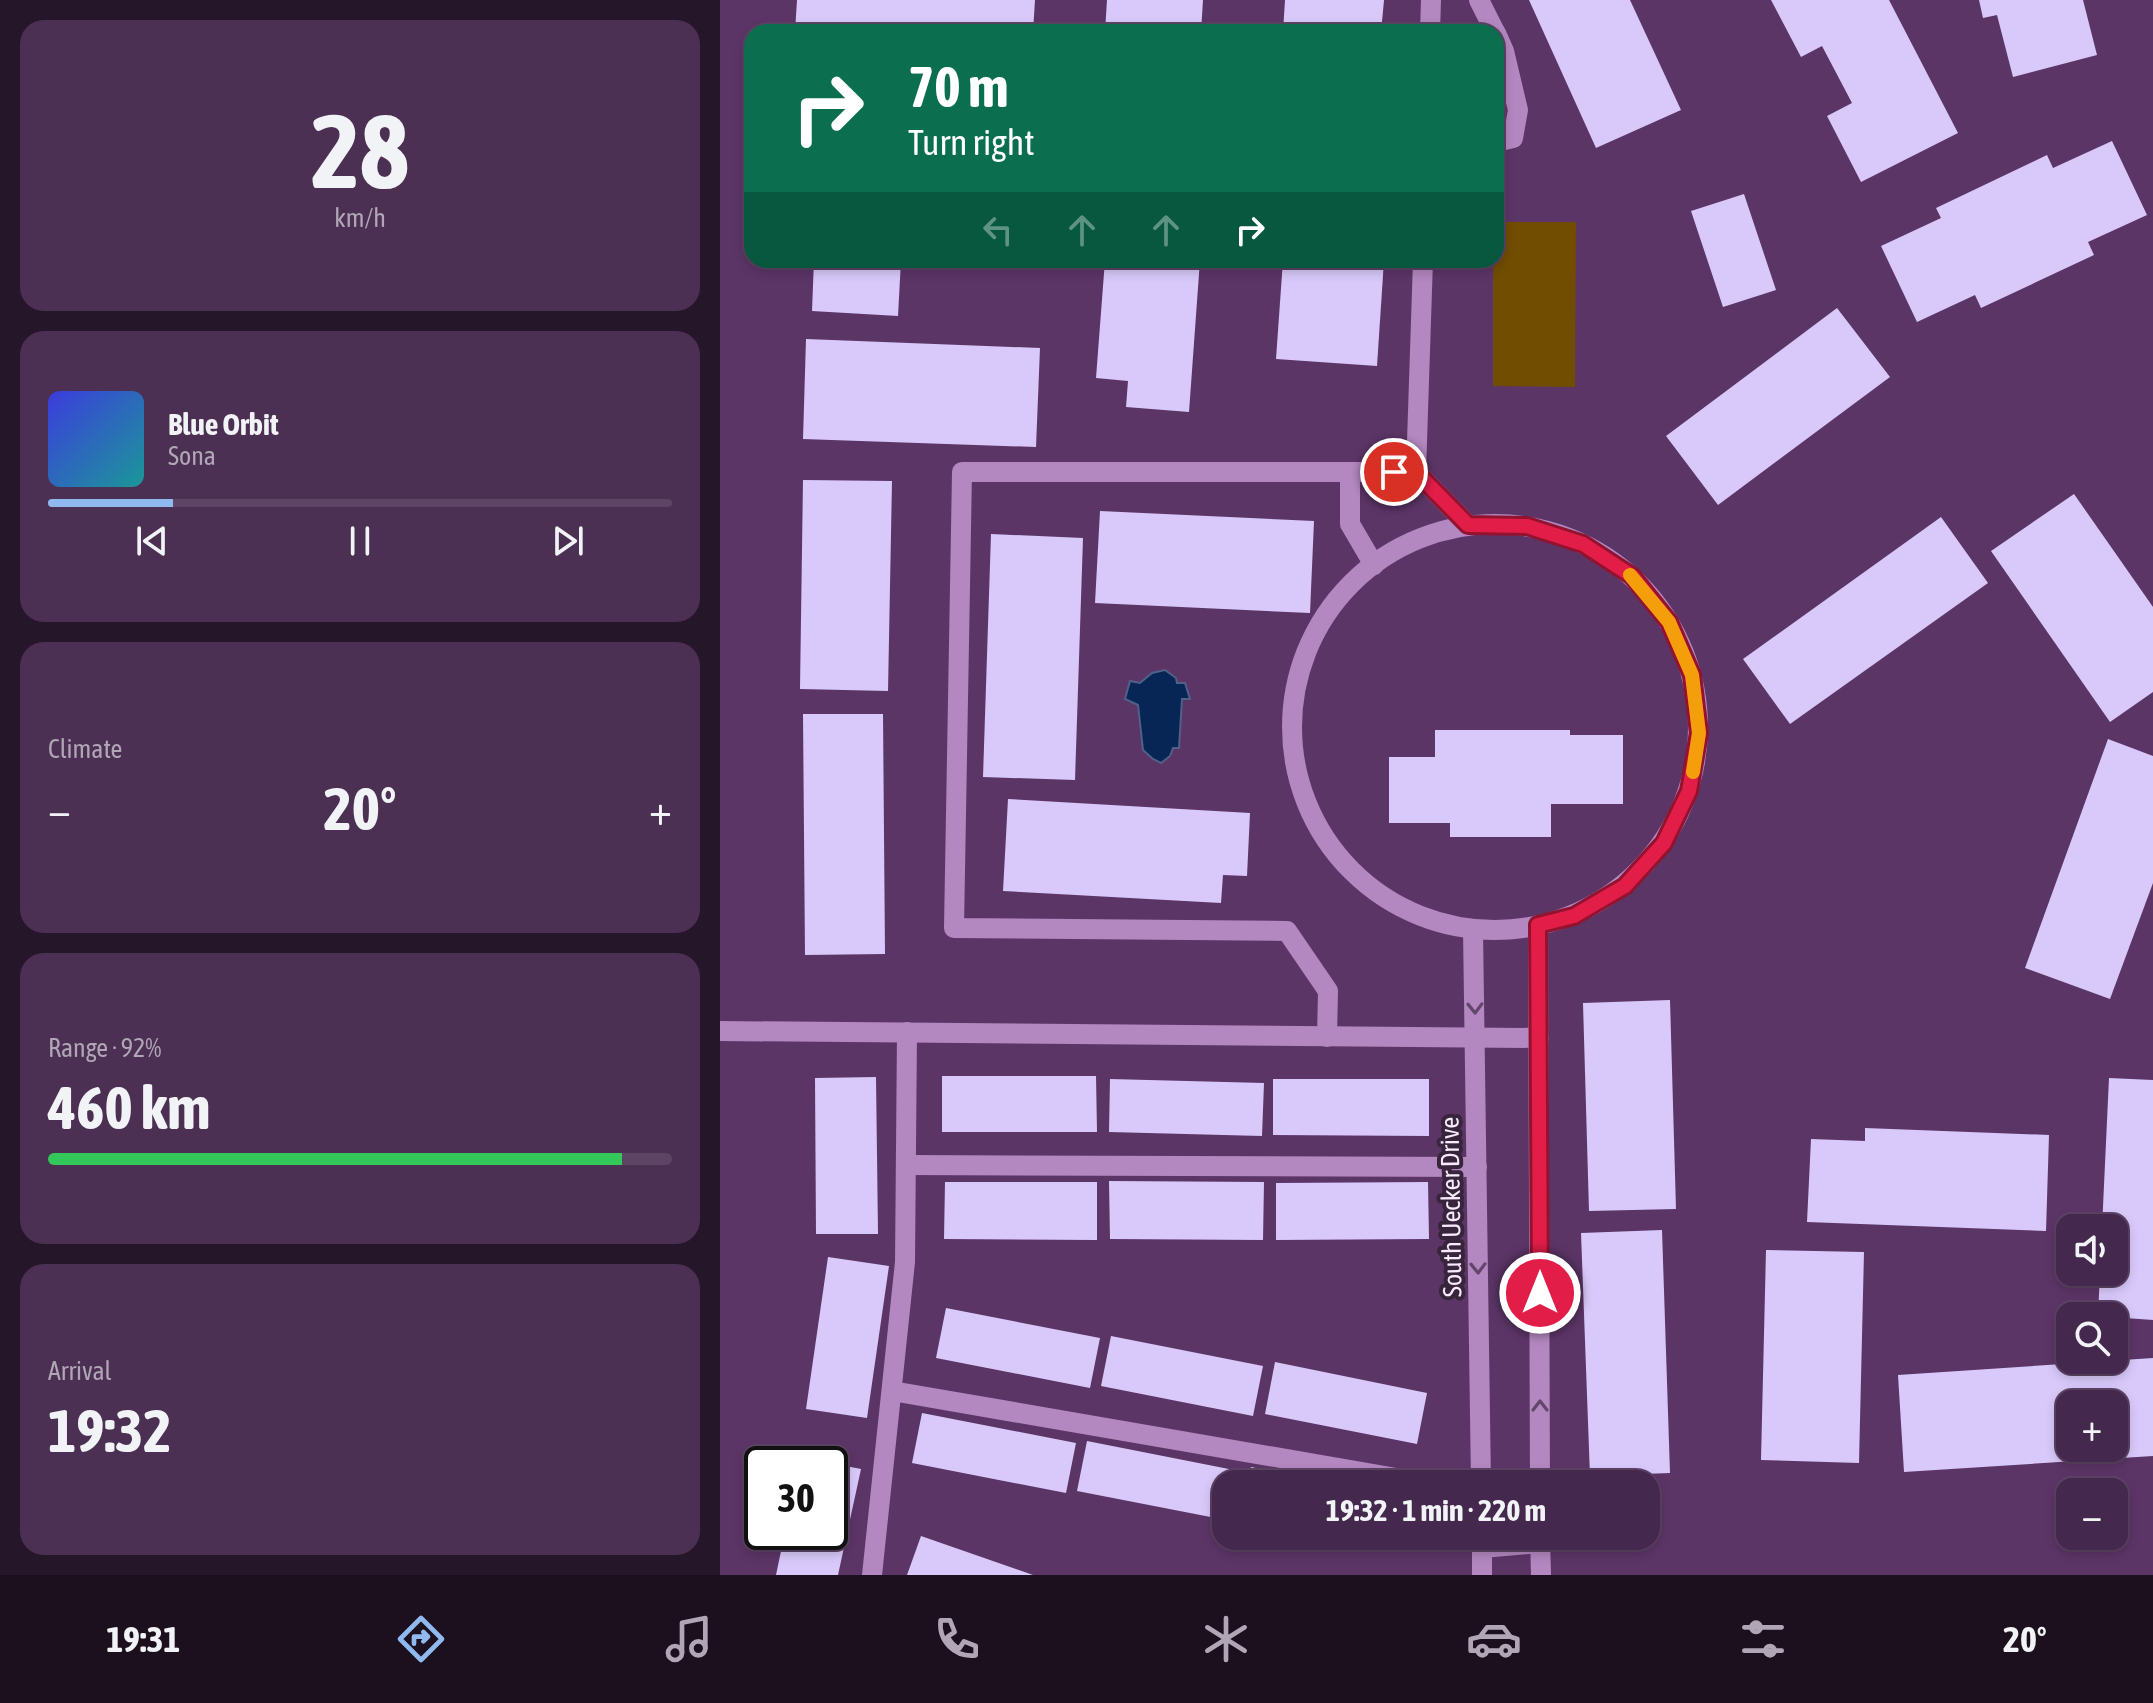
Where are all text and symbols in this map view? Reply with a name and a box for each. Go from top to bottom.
text: 70 m [908,55,1009,119]
icon: right [776,56,880,160]
text: 28 [311,91,409,210]
text: Turn right [908,121,1035,163]
text: km/h [334,203,386,233]
icon: left [976,208,1020,252]
icon: ahead [1060,208,1104,252]
icon: ahead [1144,208,1188,252]
icon: right [1228,208,1272,252]
text: Blue Orbit [168,407,279,441]
pin [1360,438,1428,506]
text: Sona [168,441,216,471]
icon: arrive [1372,450,1416,494]
icon: previous [130,519,174,563]
icon: pause [338,519,382,563]
icon: next [546,519,590,563]
text: Climate [48,734,122,764]
text: 20° [324,774,396,843]
text: − [48,784,71,834]
text: + [649,784,672,834]
one-way arrow [1466,1002,1483,1015]
text: Range · 92% [48,1033,161,1063]
text: 460 km [48,1073,210,1142]
street label: South Uecker Drive [1434,1117,1468,1297]
map controls [2056,1214,2128,1550]
button: sound [2056,1214,2128,1286]
position arrow [1498,1251,1582,1335]
one-way arrow [1469,1262,1487,1275]
button: search [2056,1302,2128,1374]
text: Arrival [48,1356,112,1386]
button: + [2056,1390,2128,1462]
text: 19:32 [48,1396,171,1465]
one-way arrow [1531,1399,1549,1412]
speed limit sign: 30 [744,1446,848,1550]
button: − [2056,1478,2128,1550]
text: 19:32 · 1 min · 220 m [1326,1493,1546,1527]
icon: directions [393,1611,449,1667]
icon: music [661,1611,717,1667]
icon: phone [929,1611,985,1667]
icon: climate [1198,1611,1254,1667]
icon: car [1466,1611,1522,1667]
icon: filters [1735,1611,1791,1667]
text: 19:31 [106,1618,180,1660]
text: 20° [2003,1618,2047,1660]

